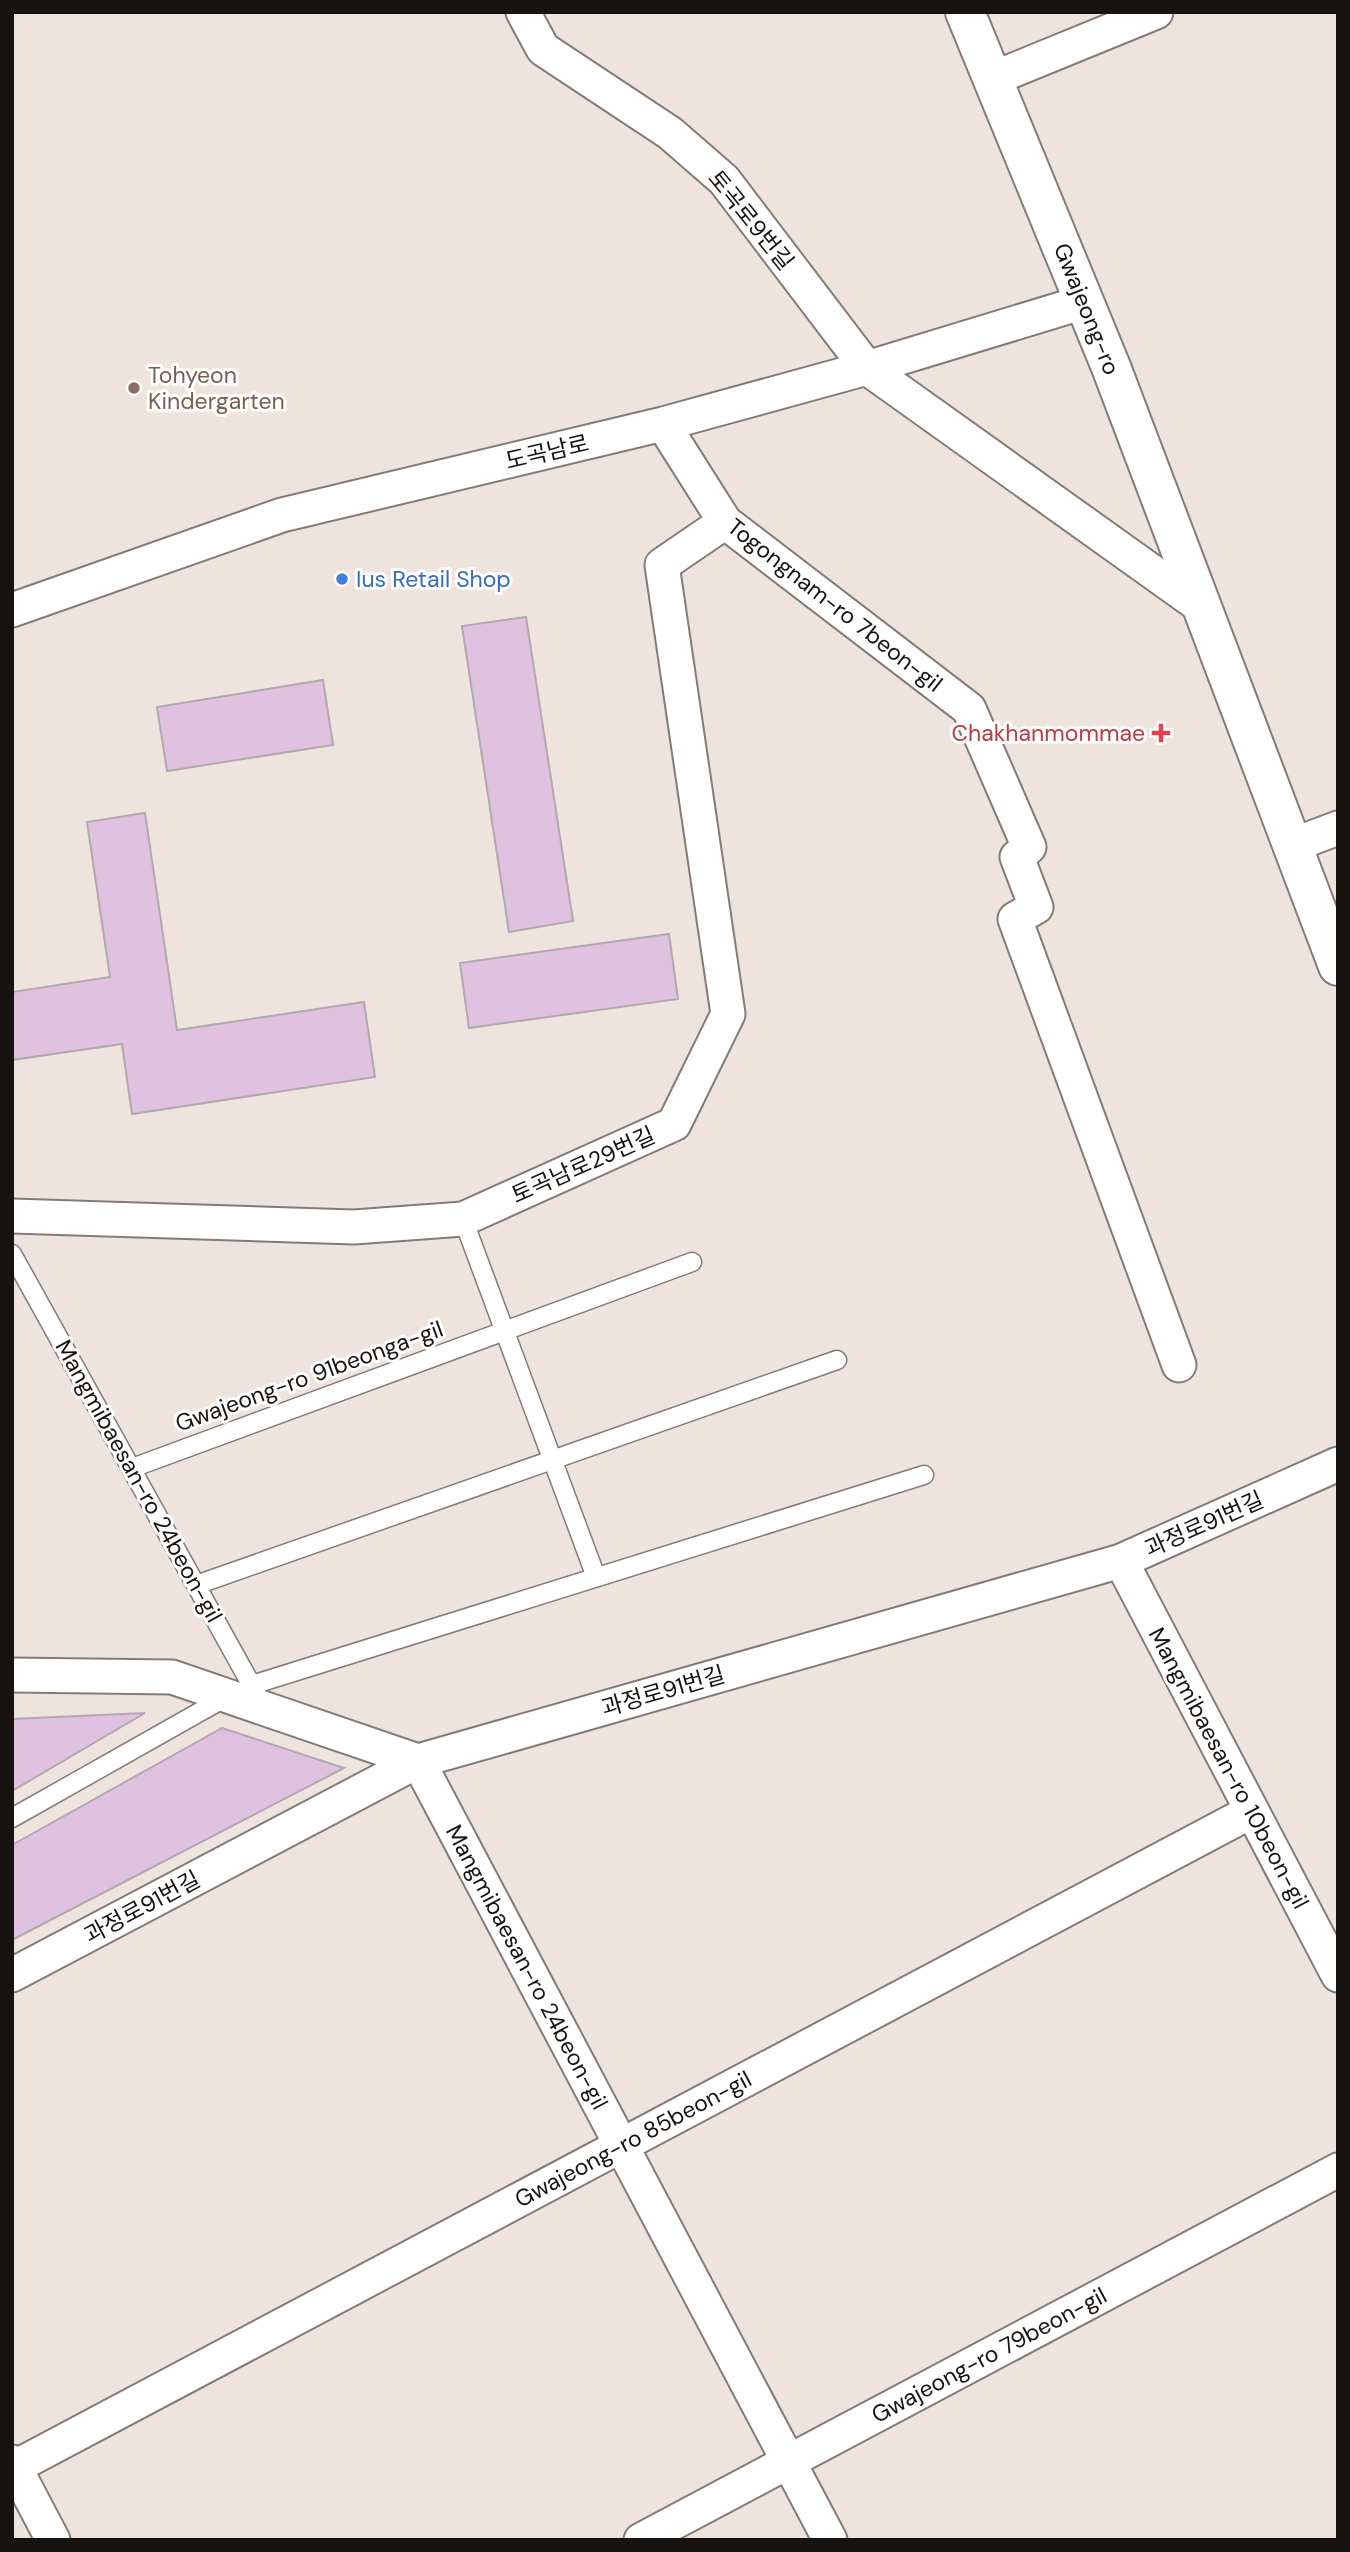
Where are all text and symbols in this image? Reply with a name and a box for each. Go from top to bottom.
street label: 토곡로9번길 [702,164,800,276]
street label: Gwajeong-ro [1047,239,1127,379]
place label: Tohyeon Kindergarten [148,360,285,416]
marker: Tohyeon Kindergarten [126,380,142,396]
street label: 도곡남로 [502,428,592,476]
street label: Togongnam-ro 7beon-gil [721,512,949,698]
place label: Ius Retail Shop [356,564,511,594]
marker: Ius Retail Shop [334,571,350,587]
place label: Chakhanmommae [952,718,1145,748]
marker: Chakhanmommae [1151,723,1171,743]
street label: 토곡남로29번길 [506,1120,660,1210]
street label: Gwajeong-ro 91beonga-gil [171,1314,447,1438]
street label: Mangmibaesan-ro 24beon-gil [49,1334,229,1628]
street label: 과정로91번길 [1140,1484,1268,1564]
street label: Mangmibaesan-ro 10beon-gil [1142,1622,1316,1914]
street label: 과정로91번길 [598,1659,728,1723]
street label: Mangmibaesan-ro 24beon-gil [439,1819,615,2115]
street label: 과정로91번길 [79,1864,205,1950]
street label: Gwajeong-ro 85beon-gil [509,2064,757,2214]
street label: Gwajeong-ro 79beon-gil [866,2280,1112,2430]

